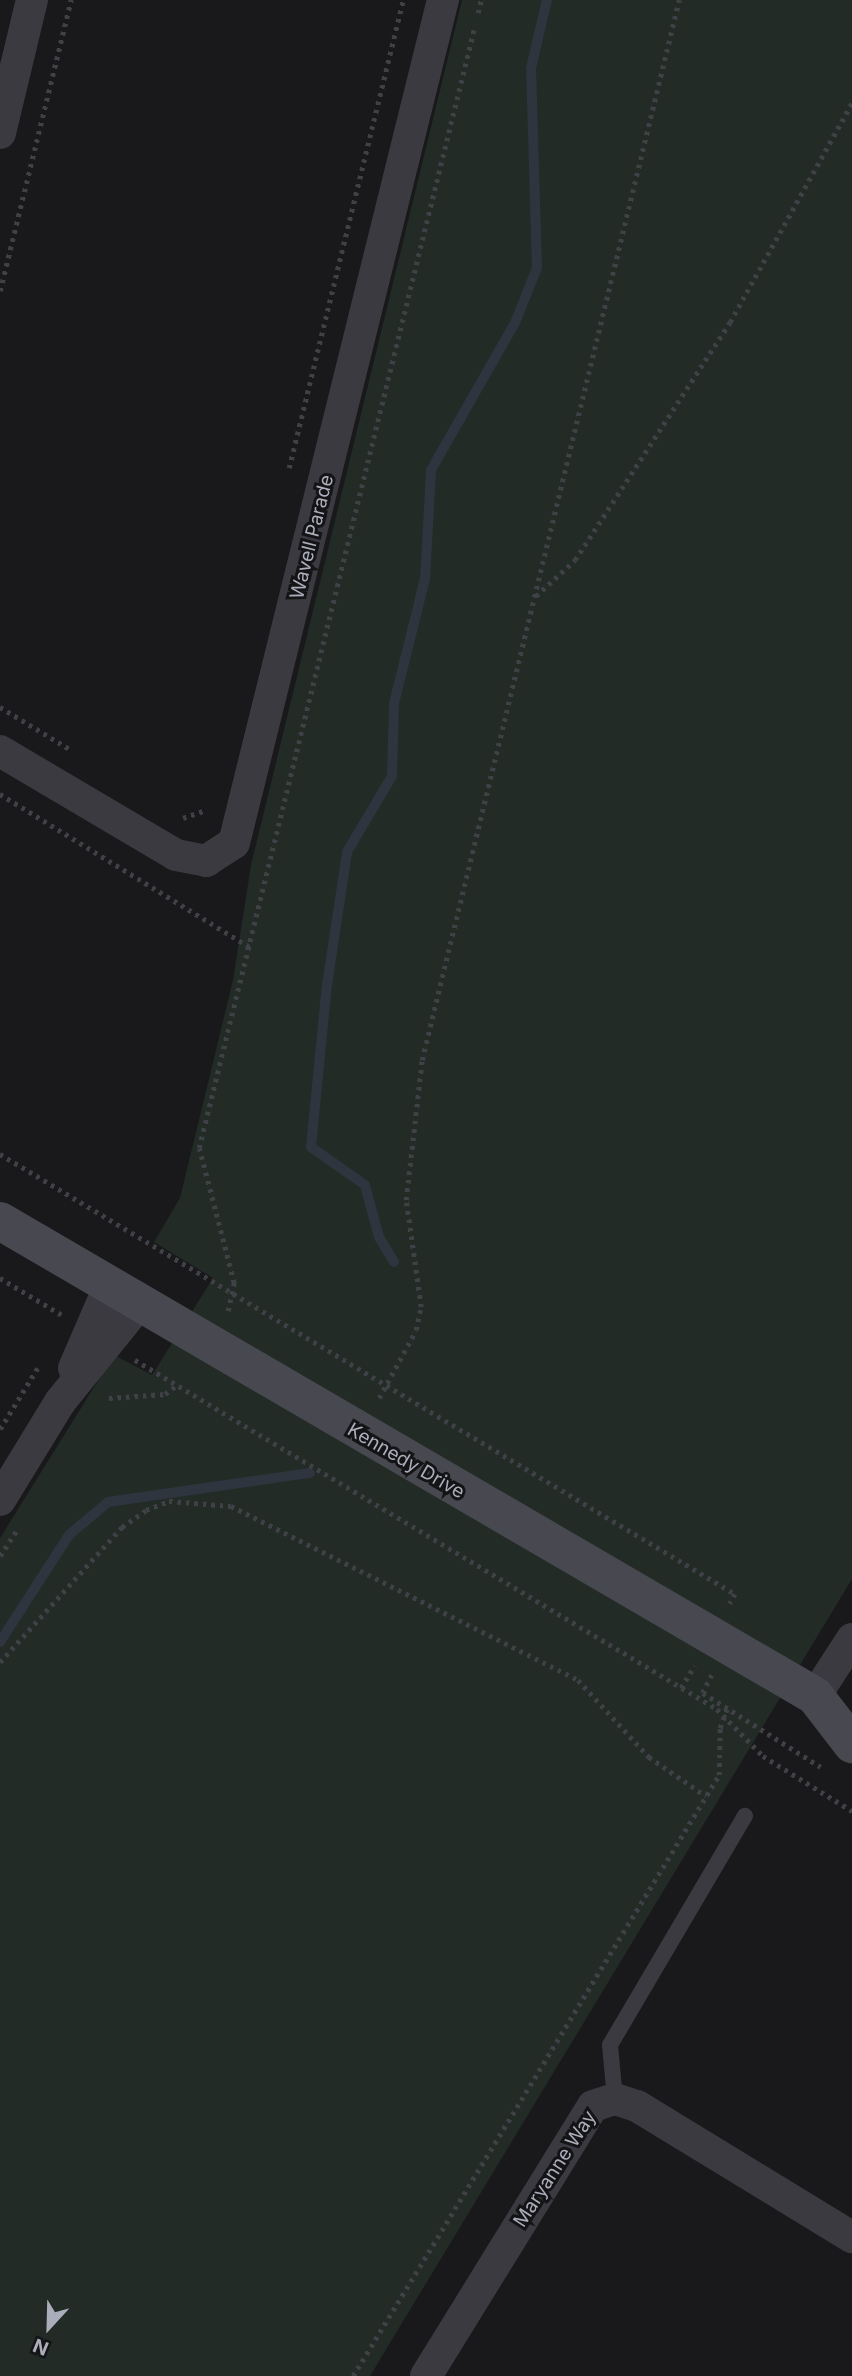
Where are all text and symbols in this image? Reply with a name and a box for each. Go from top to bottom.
street label: Wavell Parade [286,472,338,602]
street label: Kennedy Drive [343,1418,469,1504]
street label: Maryanne Way [509,2107,601,2231]
north arrow [14,2292,84,2362]
text: N [30,2334,52,2360]

